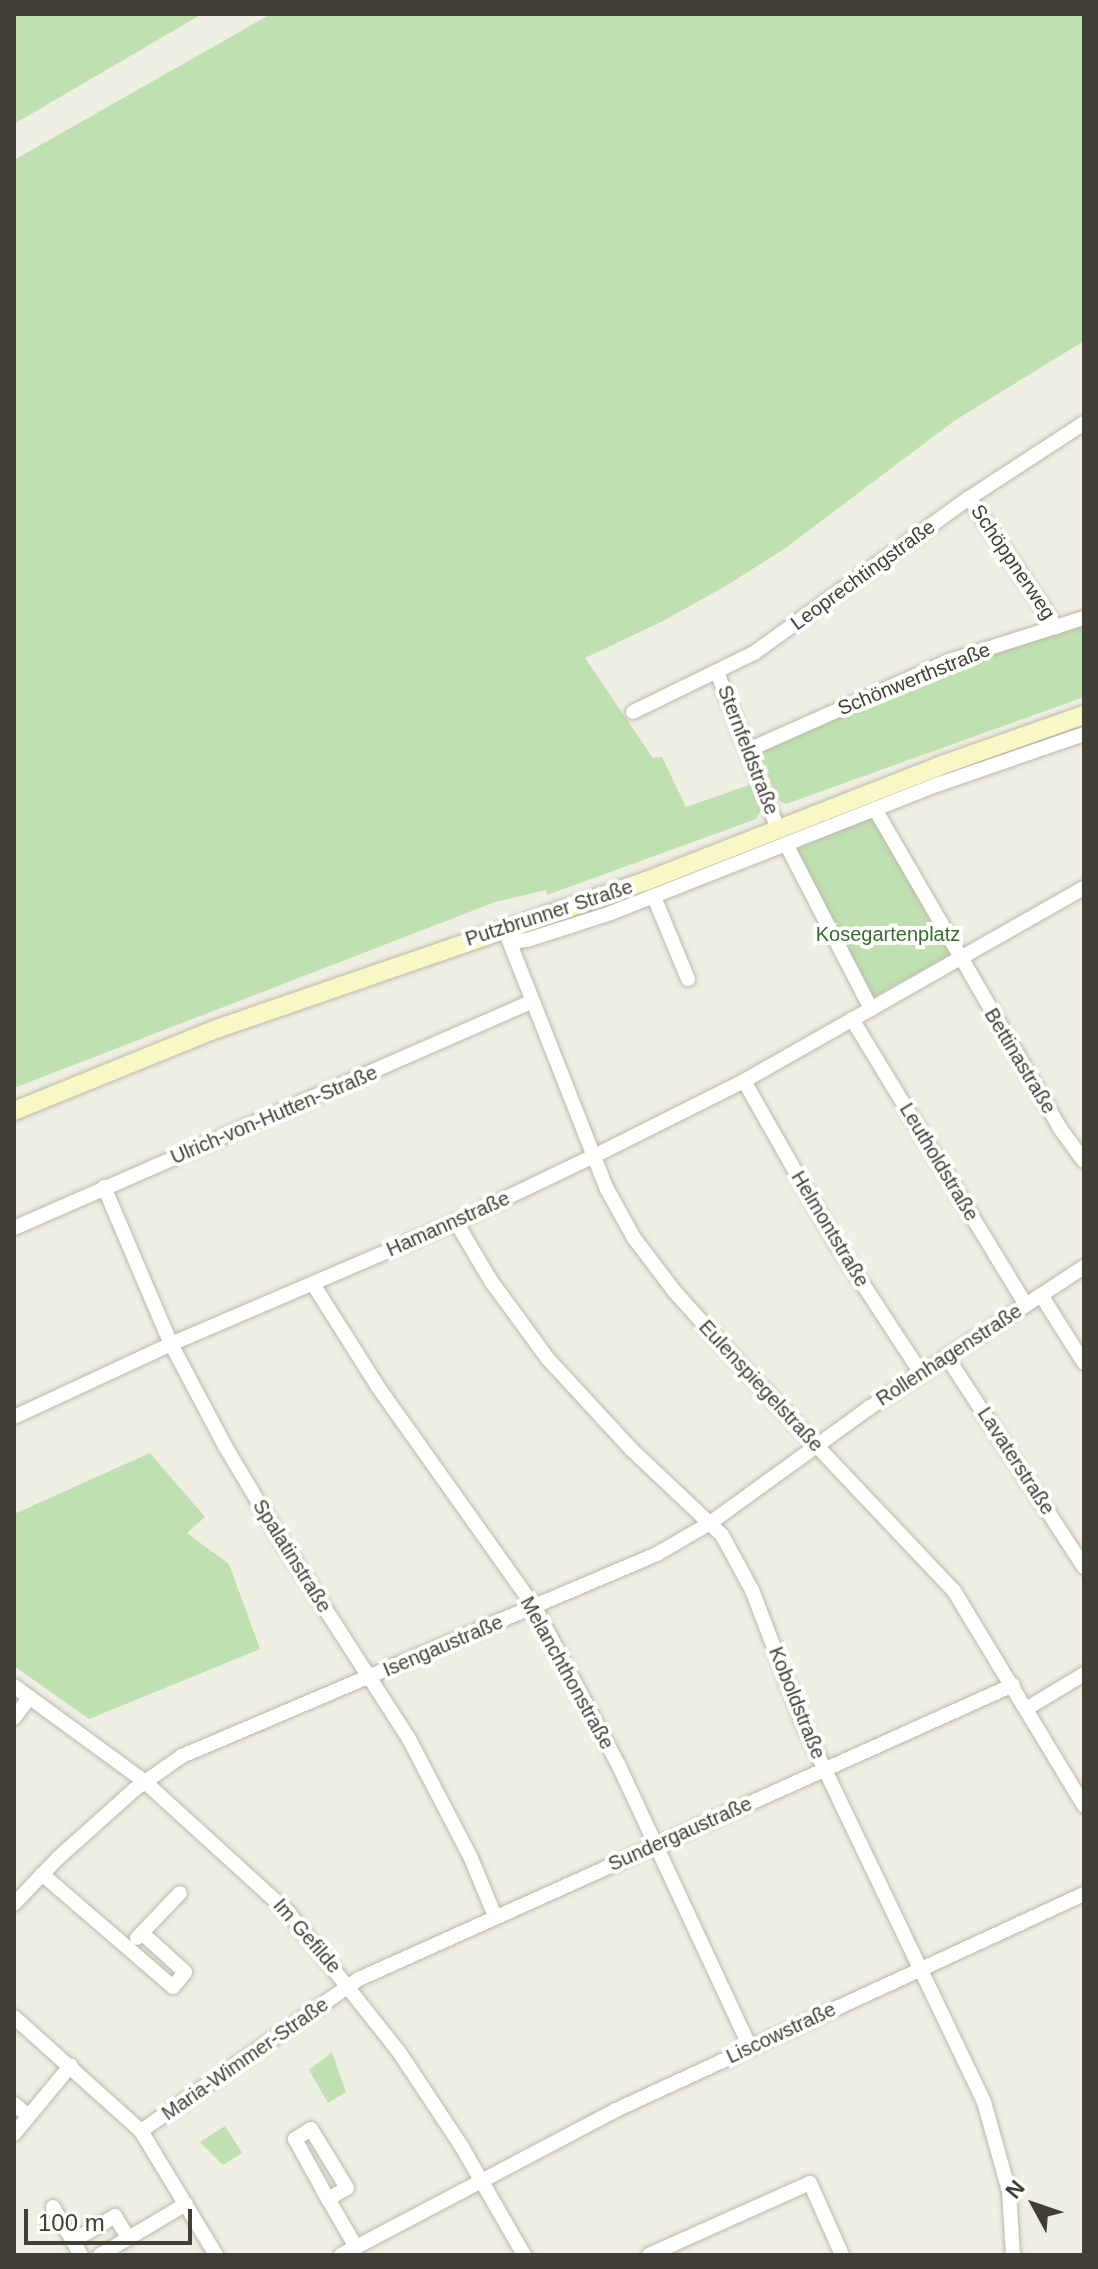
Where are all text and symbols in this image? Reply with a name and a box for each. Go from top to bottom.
street label: Schöppnerweg [966,500,1060,624]
street label: Leoprechtingstraße [786,515,940,635]
street label: Schönwerthstraße [834,637,994,721]
street label: Sternfeldstraße [712,682,784,818]
street label: Putzbrunner Straße [462,875,636,951]
park label: Kosegartenplatz [816,922,960,946]
street label: Bettinastraße [979,1004,1061,1118]
street label: Ulrich-von-Hutten-Straße [167,1061,381,1169]
street label: Leutholdstraße [894,1099,984,1225]
street label: Helmontstraße [786,1167,874,1291]
street label: Hamannstraße [383,1186,513,1262]
street label: Rollenhagenstraße [872,1299,1026,1411]
street label: Eulenspiegelstraße [694,1315,828,1457]
street label: Lavaterstraße [972,1403,1060,1519]
street label: Spalatinstraße [248,1495,336,1617]
street label: Melanchthonstraße [515,1592,619,1754]
street label: Isengaustraße [379,1610,507,1682]
street label: Koboldstraße [764,1643,830,1763]
street label: Sundergaustraße [605,1792,755,1876]
street label: Im Gefilde [268,1894,346,1978]
street label: Maria-Wimmer-Straße [157,1992,333,2126]
street label: Liscowstraße [723,1997,839,2069]
north arrow [994,2165,1074,2245]
text: N [1001,2175,1030,2203]
scale bar [28,2193,196,2243]
text: 100 m [38,2209,105,2236]

